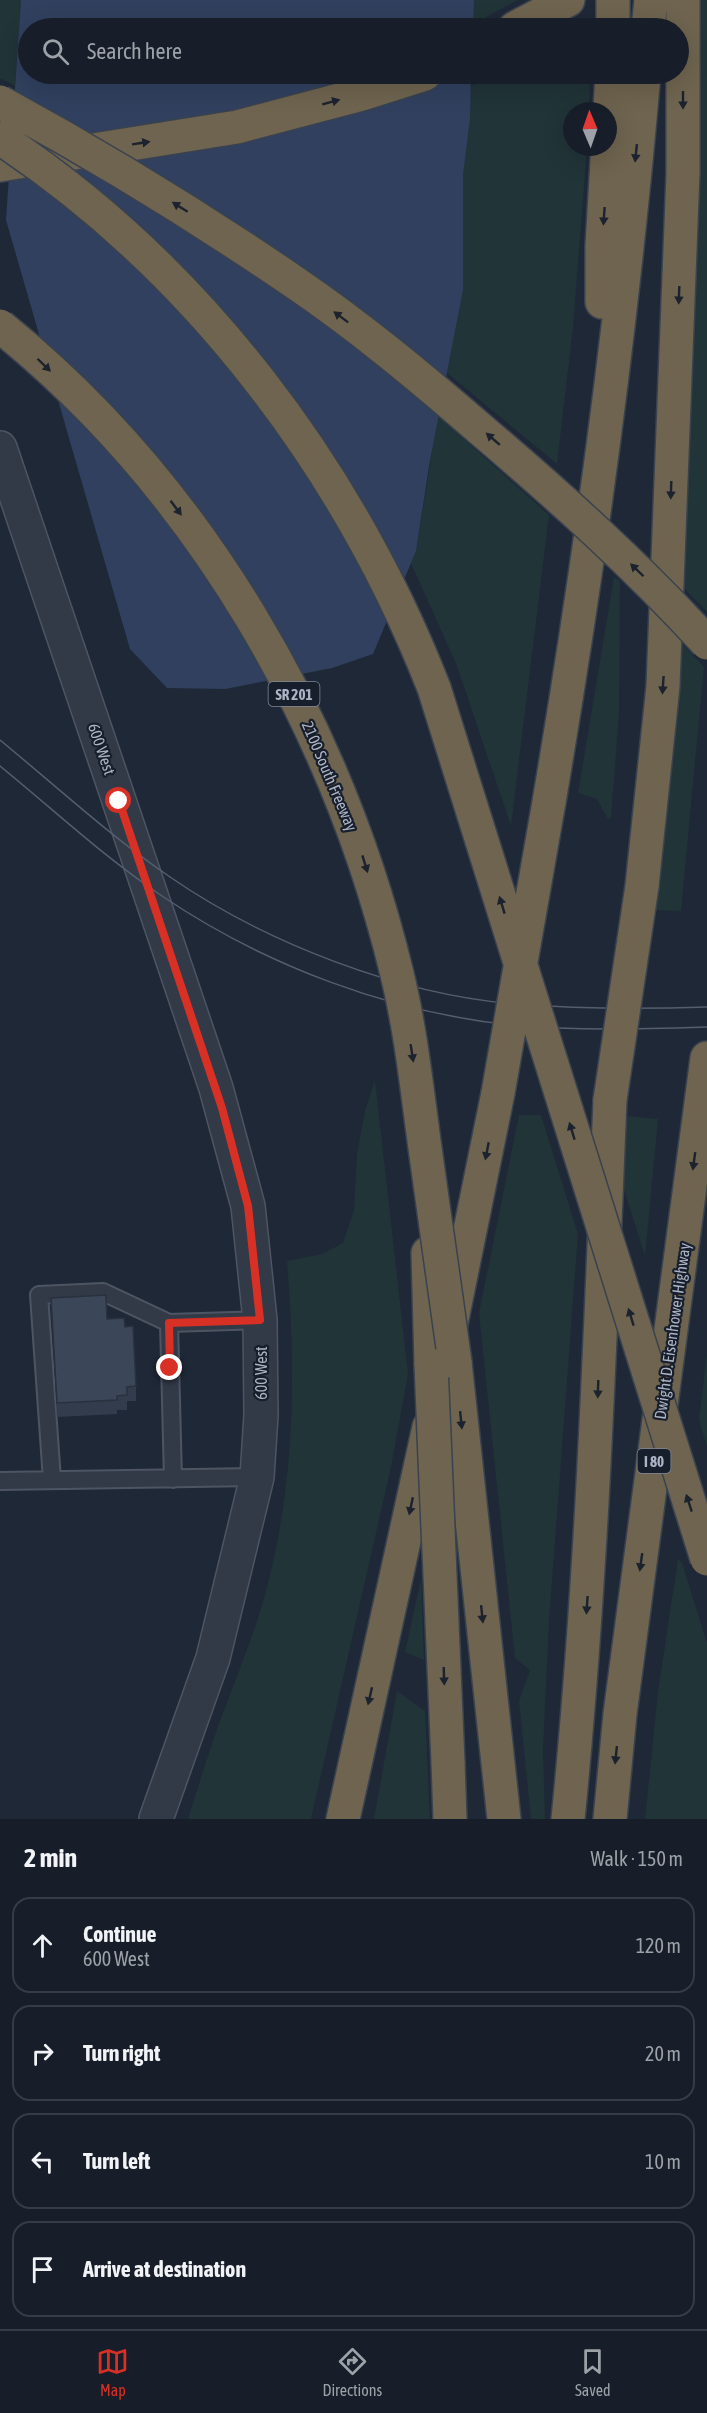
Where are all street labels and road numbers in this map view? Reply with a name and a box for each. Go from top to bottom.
road number: SR 201 [268,682,320,706]
street label: 2100 South Freeway [298,718,361,834]
street label: 600 West [85,721,119,778]
street label: Dwight D. Eisenhower Highway [651,1241,694,1421]
street label: 600 West [252,1346,270,1400]
road number: I 80 [638,1449,670,1473]

